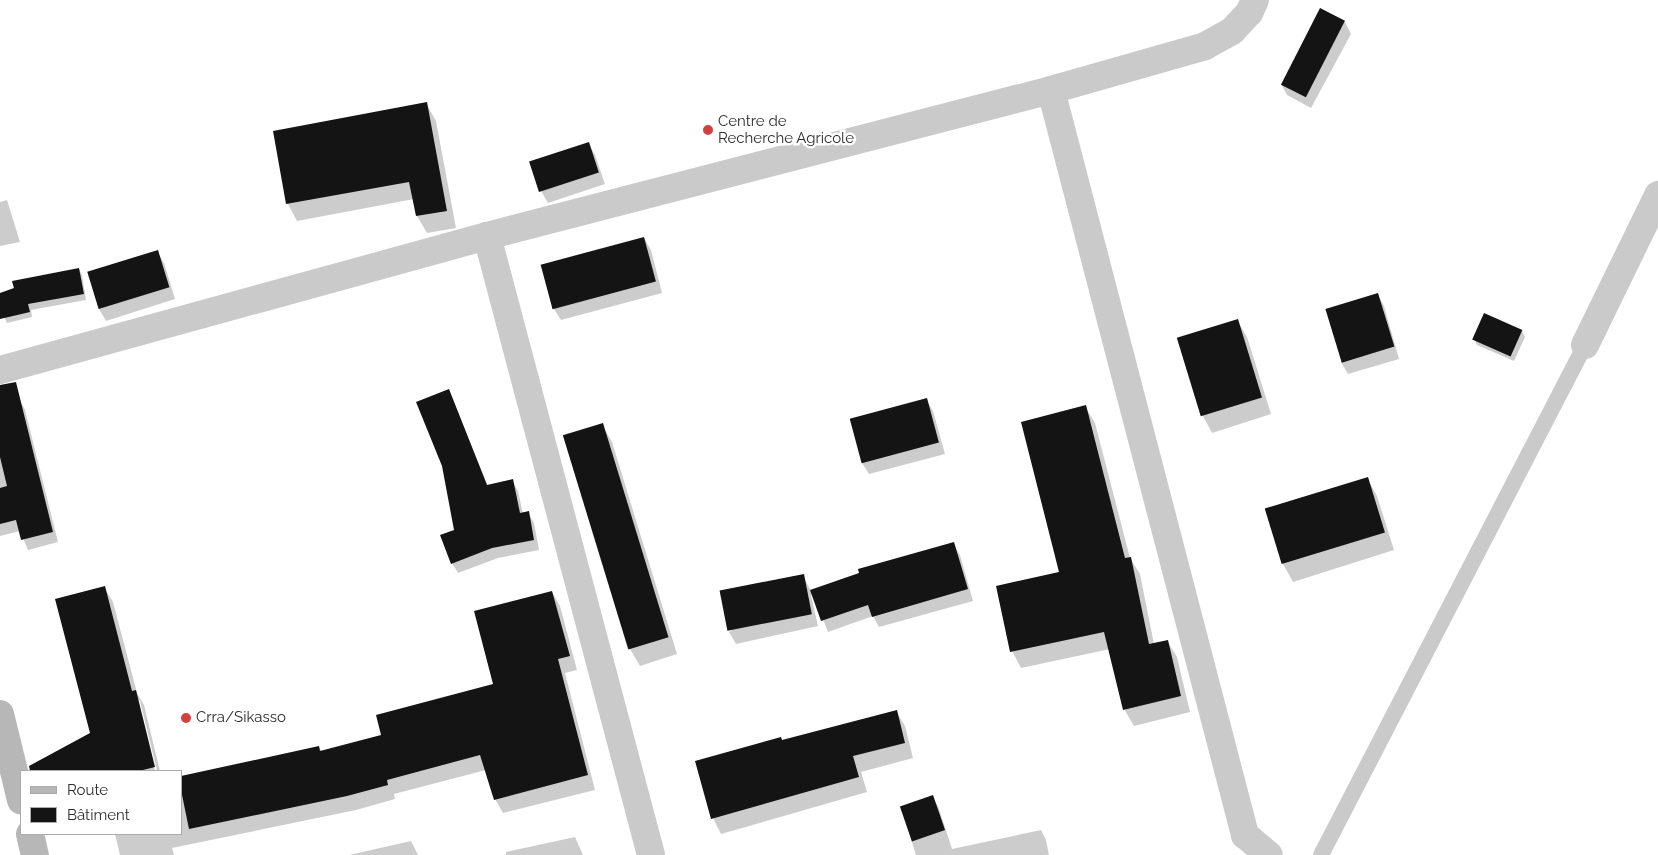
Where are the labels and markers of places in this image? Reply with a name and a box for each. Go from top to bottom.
place label: Centre de Recherche Agricole [718,112,854,147]
marker: Centre de Recherche Agricole [702,124,714,136]
place label: Crra/Sikasso [196,709,286,727]
marker: Crra/Sikasso [180,712,192,724]

